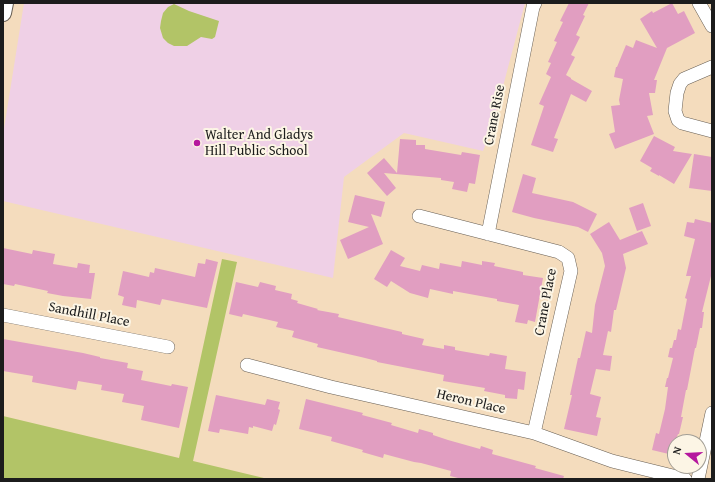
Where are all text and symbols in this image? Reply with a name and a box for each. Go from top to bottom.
street label: Crane Rise [481,83,509,147]
place label: Walter And Gladys Hill Public School [205,127,313,160]
marker: Walter And Gladys Hill Public School [192,138,202,148]
street label: Crane Place [531,267,561,337]
street label: Sandhill Place [47,299,131,331]
street label: Heron Place [435,386,507,418]
north arrow [667,434,707,474]
text: N [668,445,685,457]

